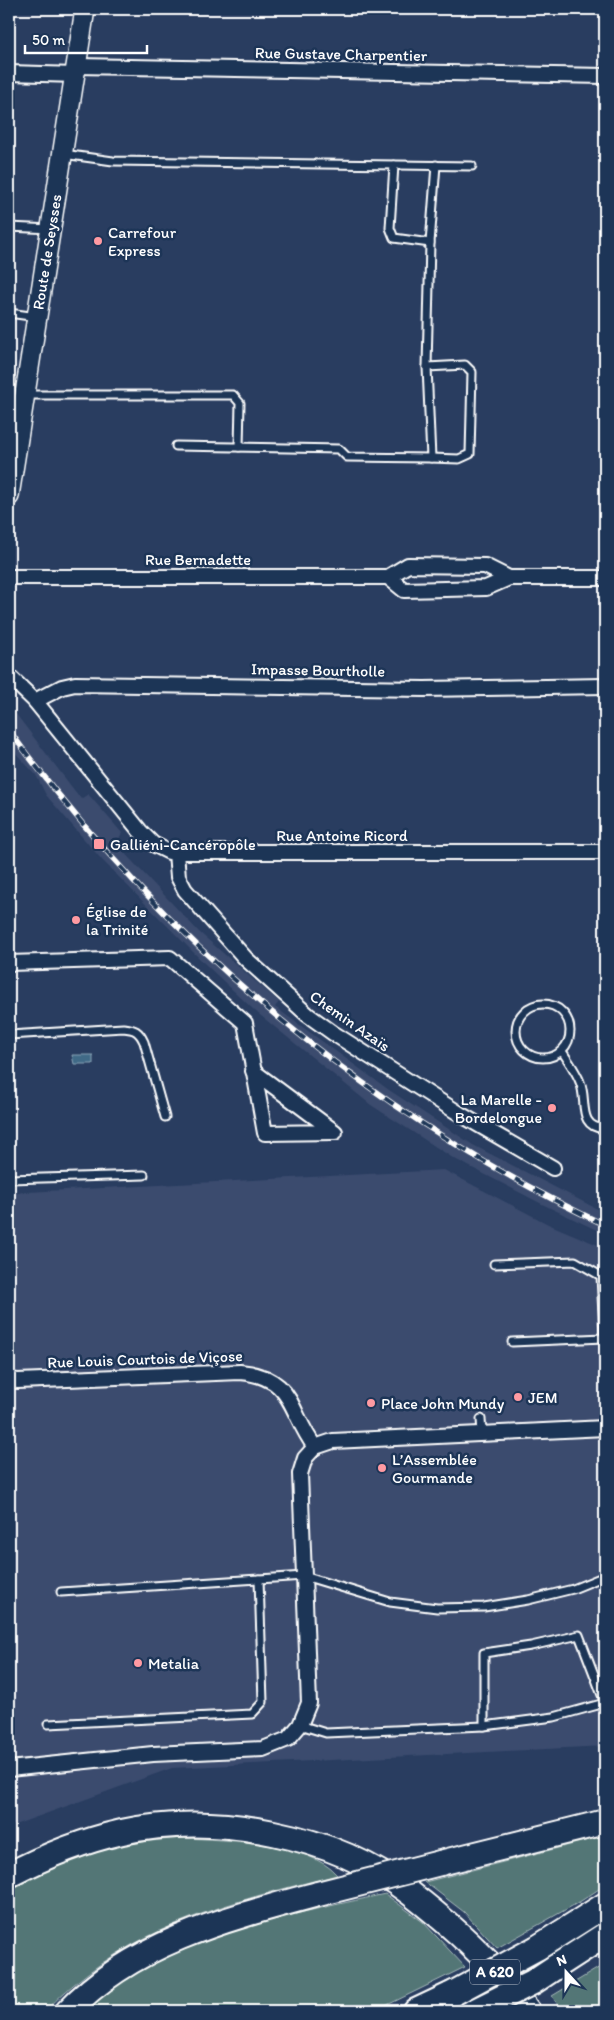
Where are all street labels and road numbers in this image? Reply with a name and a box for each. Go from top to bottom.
street label: Rue Gustave Charpentier [255,43,428,65]
street label: Route de Seysses [28,193,66,311]
street label: Rue Bernadette [145,550,251,569]
street label: Impasse Bourtholle [251,659,385,681]
street label: Rue Antoine Ricord [276,826,408,845]
street label: Chemin Azaïs [306,986,394,1056]
street label: Rue Louis Courtois de Viçose [47,1346,243,1372]
road number: A 620 [470,1960,520,1984]

